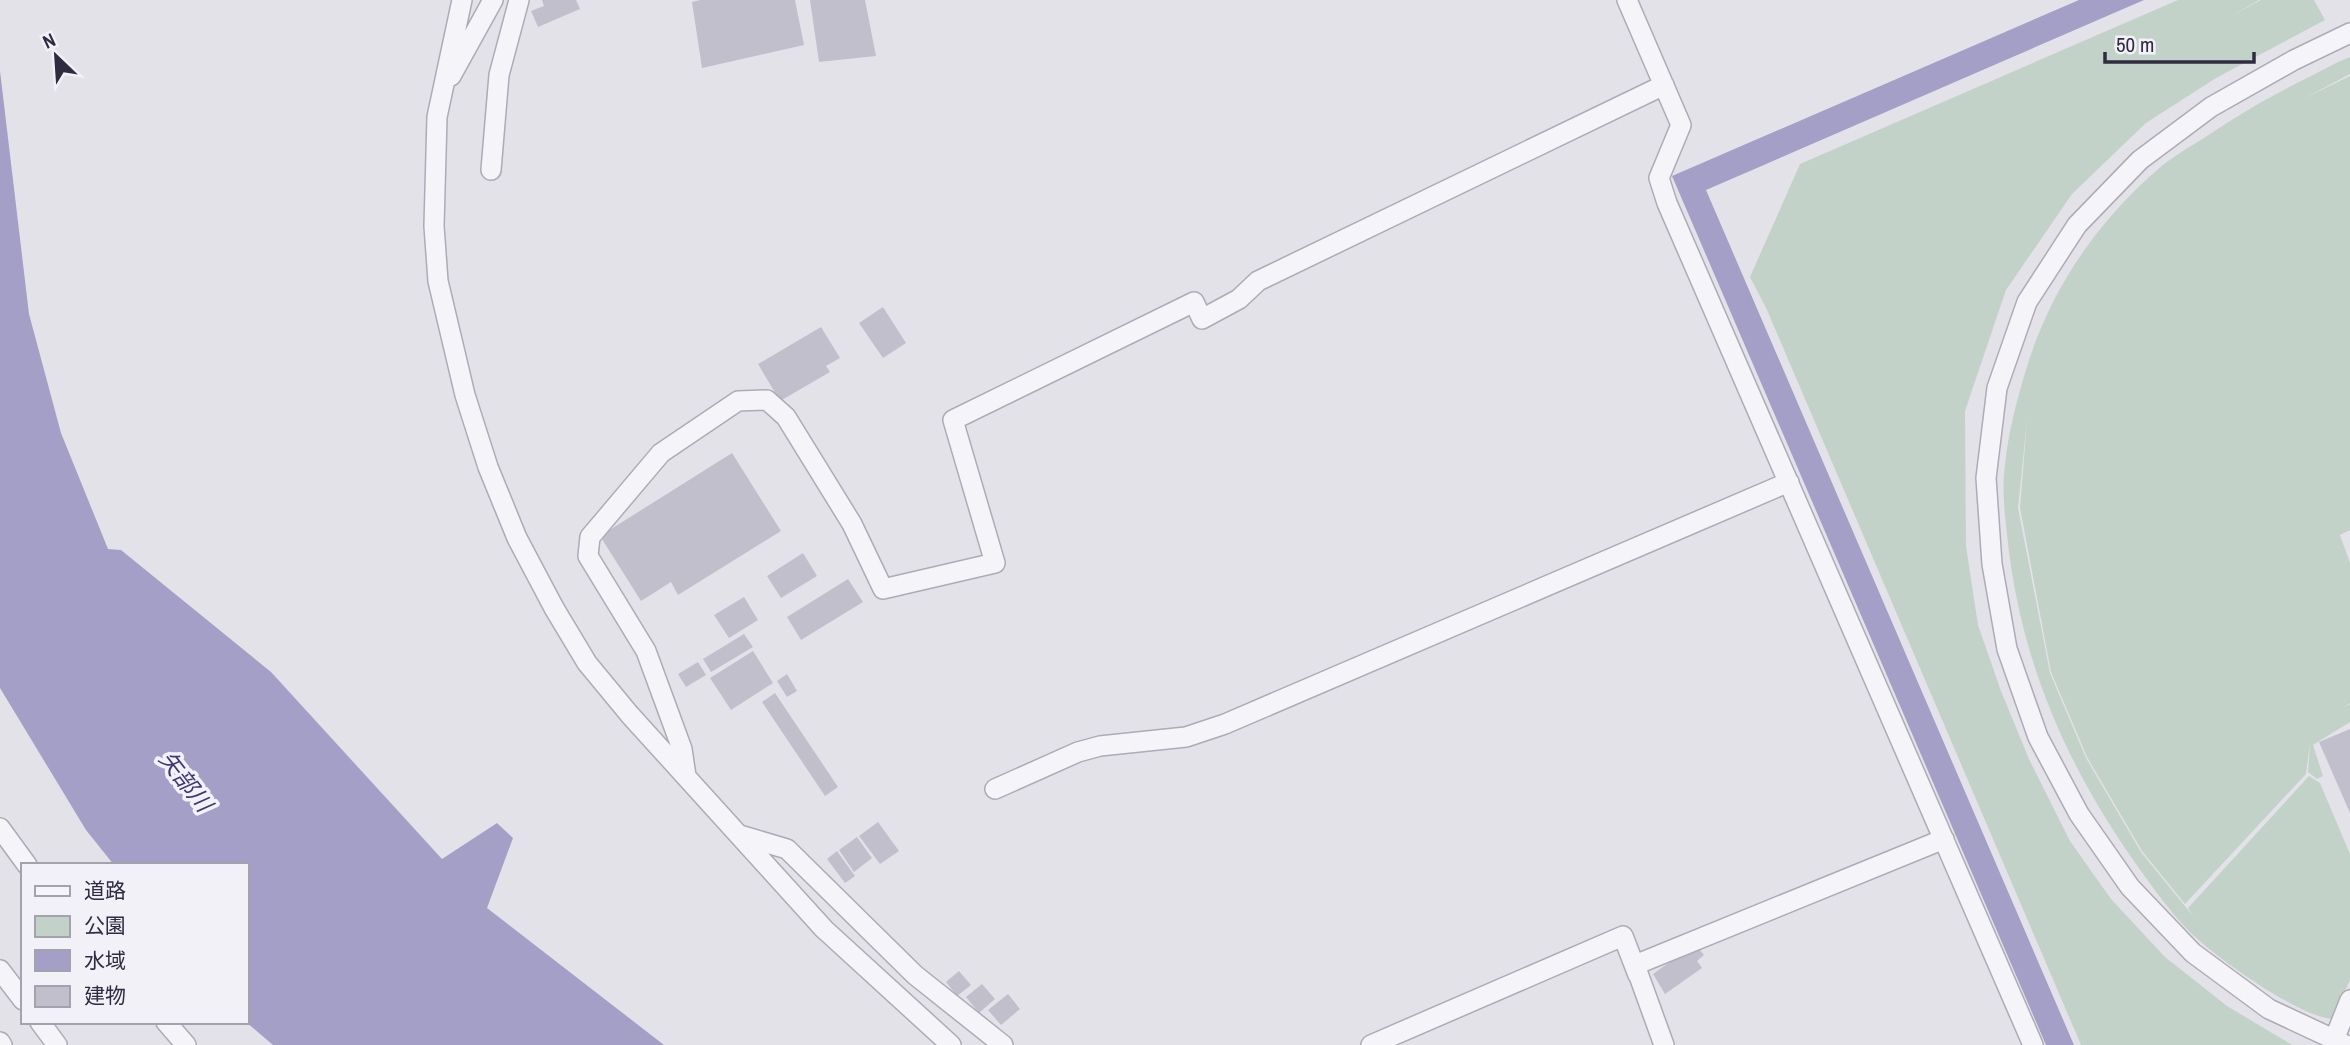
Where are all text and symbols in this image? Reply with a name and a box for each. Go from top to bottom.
north arrow [21,21,91,91]
scale bar [2105,21,2254,65]
text: N [38,26,59,55]
text: 50 m [2116,30,2154,59]
water label: 矢部川 [153,744,221,820]
legend [21,863,248,1024]
text: 道路 [84,876,126,905]
text: 公園 [84,911,126,940]
text: 水域 [84,946,126,975]
text: 建物 [84,981,126,1010]

